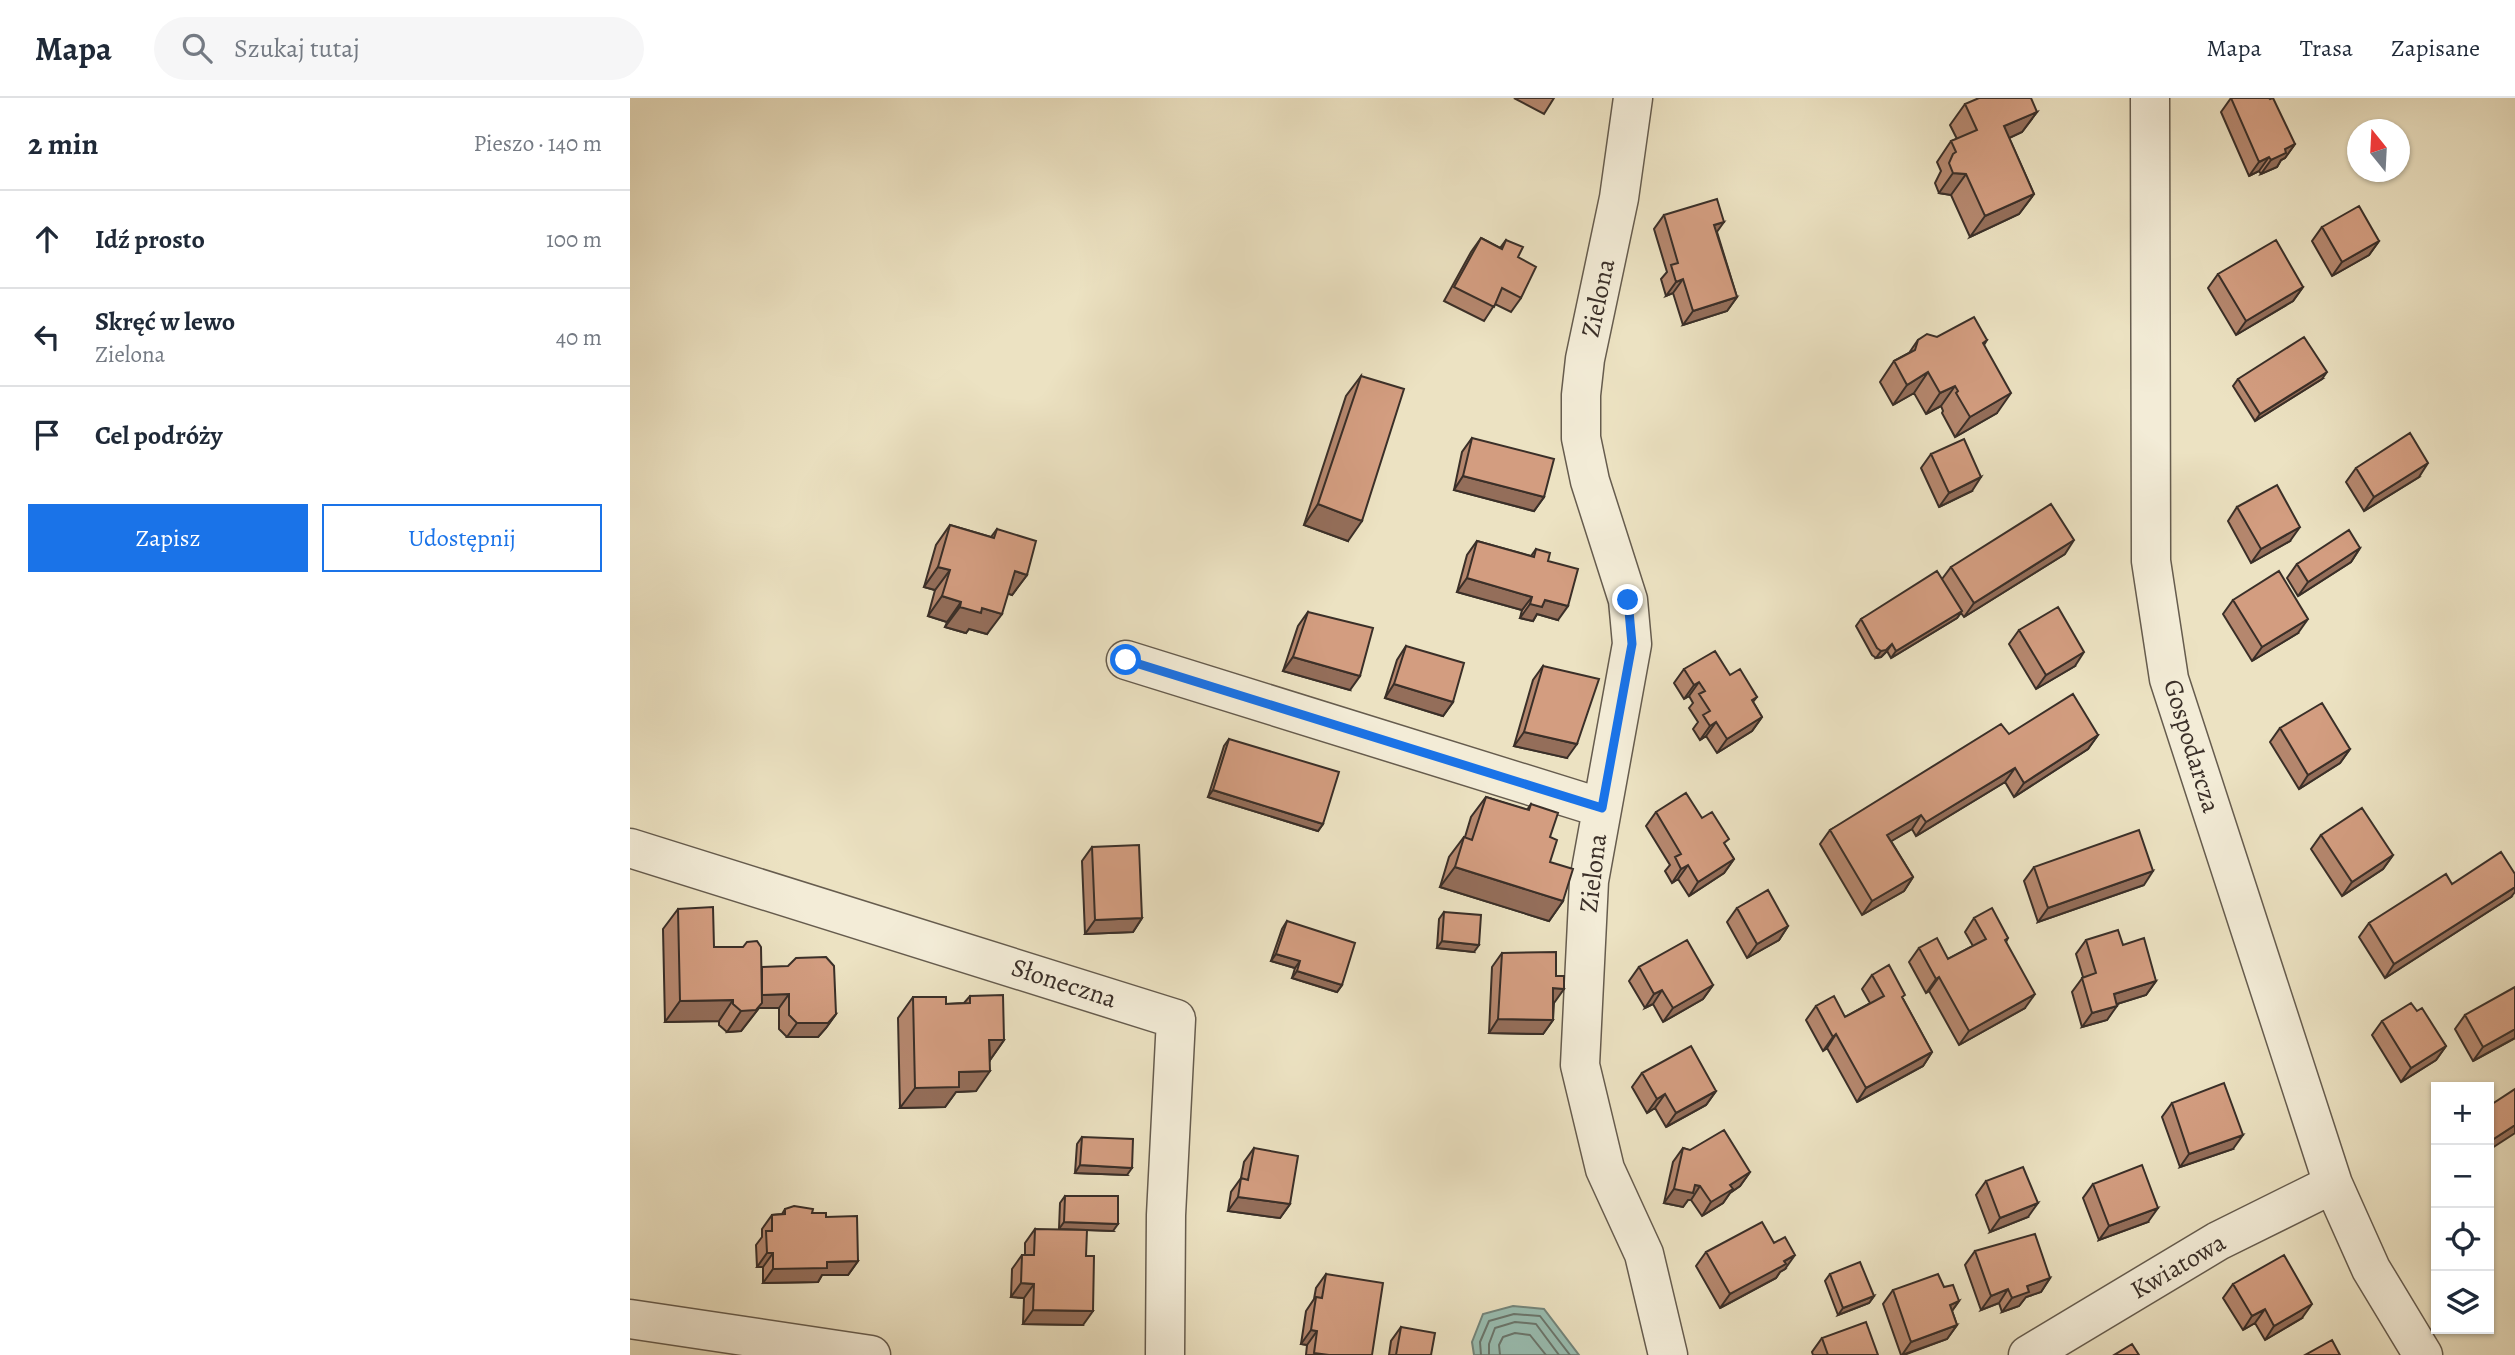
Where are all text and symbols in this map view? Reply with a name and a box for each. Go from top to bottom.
search box [154,17,644,80]
text: Mapa [35,26,112,71]
icon: search [178,29,216,67]
text: Szukaj tutaj [234,31,360,66]
text: Mapa [2207,32,2262,64]
text: Trasa [2300,32,2353,64]
text: Zapisane [2391,32,2480,64]
north arrow [2347,119,2410,182]
text: 2 min [28,124,98,164]
text: Pieszo · 140 m [474,128,602,159]
icon: ahead [28,220,66,258]
text: Idź prosto [95,222,205,257]
text: 100 m [546,224,602,255]
street label: Zielona [1573,256,1623,340]
text: Skręć w lewo [95,304,235,339]
icon: left [28,318,66,356]
text: 40 m [556,322,602,353]
text: Zielona [95,339,165,370]
icon: arrive [28,416,66,454]
text: Cel podróży [95,418,223,453]
button: Zapisz [28,504,308,572]
button: Udostępnij [322,504,602,572]
route end [1612,584,1643,615]
route start [1110,644,1141,675]
street label: Gospodarcza [2155,675,2229,817]
street label: Zielona [1571,831,1615,915]
street label: Słoneczna [1007,950,1121,1016]
map controls [2431,1082,2494,1334]
button: + [2431,1082,2494,1145]
button: − [2431,1145,2494,1208]
button: locate [2431,1208,2494,1271]
street label: Kwiatowa [2124,1225,2232,1307]
button: layers [2431,1271,2494,1334]

